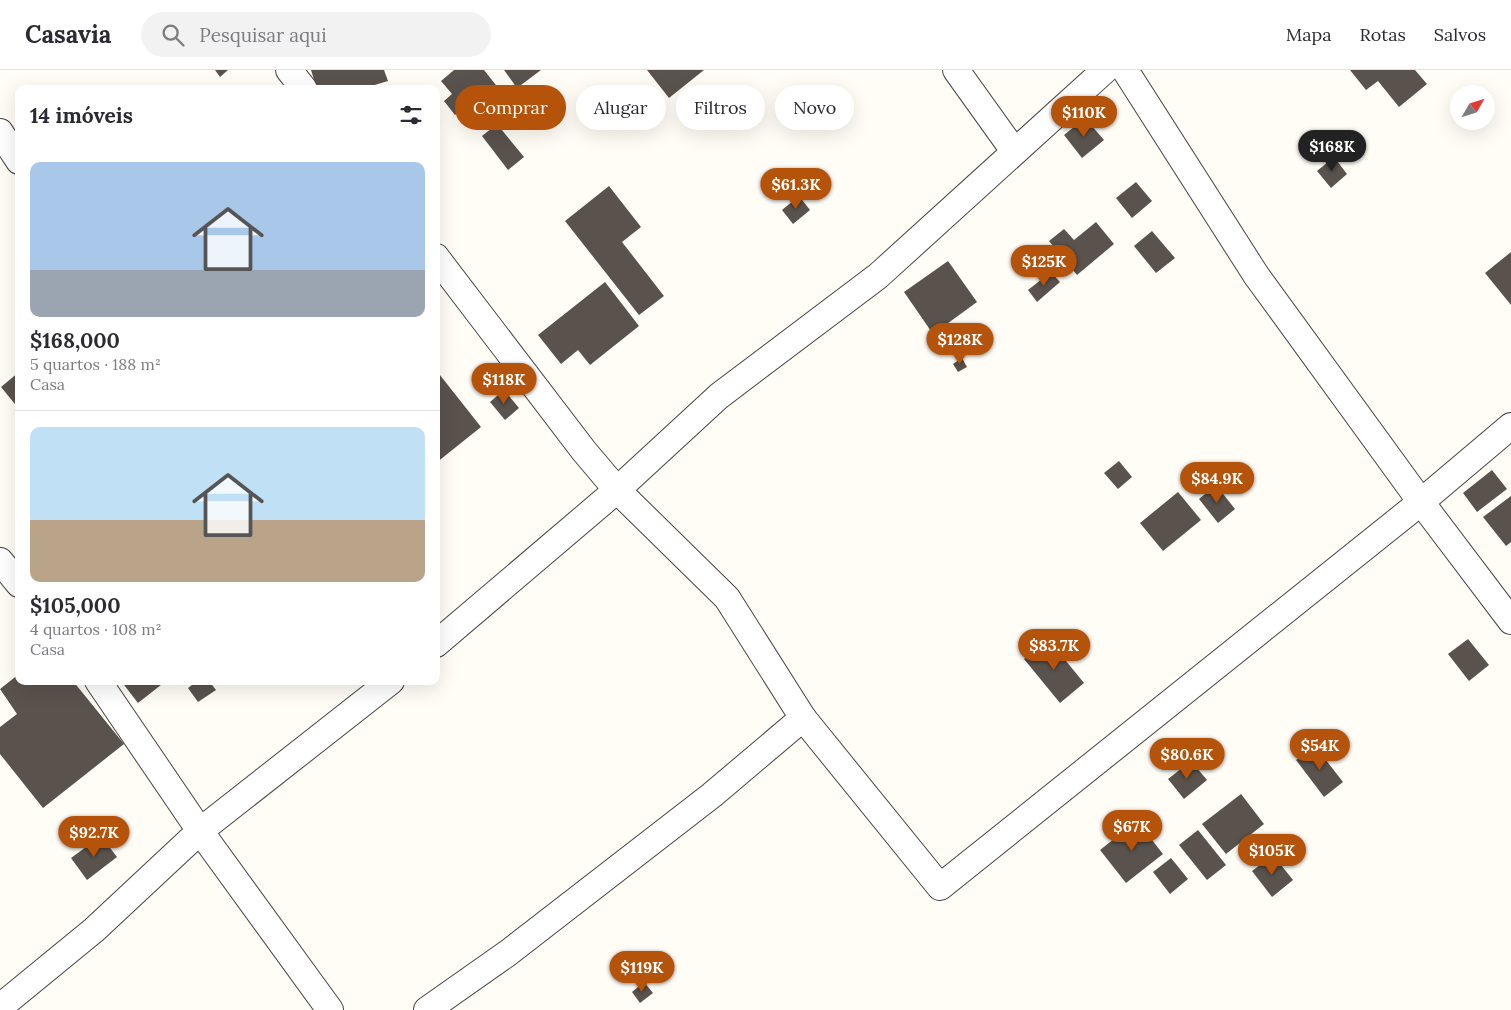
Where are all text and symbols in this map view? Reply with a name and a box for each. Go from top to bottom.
search box [141,12,491,57]
text: Casavia [25,19,111,50]
icon: search [159,21,187,49]
text: Pesquisar aqui [199,23,327,47]
text: Mapa [1286,23,1332,46]
text: Rotas [1360,23,1406,46]
text: Salvos [1434,23,1486,46]
chip: Comprar [455,85,566,130]
chip: Alugar [576,85,666,130]
chip: Filtros [676,85,765,130]
chip: Novo [775,85,854,130]
north arrow [1450,85,1495,130]
map controls [1450,85,1495,130]
pin: $110K [1049,96,1119,138]
icon: filters [397,101,425,129]
text: 14 imóveis [30,102,133,129]
text: $110K [1062,102,1106,122]
pin: $168K [1297,129,1367,172]
text: $168K [1309,136,1355,156]
pin: $61.3K [755,168,837,210]
text: $61.3K [771,174,821,194]
icon: home [183,194,273,284]
pin: $125K [1009,244,1079,287]
text: $125K [1022,251,1066,271]
pin: $128K [925,322,995,365]
text: $168,000 [30,327,120,354]
text: $128K [938,329,982,349]
text: 5 quartos · 188 m² [30,354,161,374]
pin: $118K [469,362,539,405]
text: $118K [483,369,525,389]
text: Casa [30,374,65,394]
icon: home [183,460,273,550]
pin: $84.9K [1176,462,1258,504]
text: $84.9K [1191,468,1243,488]
text: $105,000 [30,592,121,619]
text: 4 quartos · 108 m² [30,619,162,639]
pin: $83.7K [1013,628,1095,671]
text: $83.7K [1029,635,1079,655]
text: Casa [30,639,65,659]
pin: $54K [1290,728,1350,771]
text: $54K [1301,735,1339,755]
pin: $80.6K [1146,738,1228,780]
text: $80.6K [1161,744,1213,764]
pin: $67K [1102,810,1162,852]
pin: $92.7K [53,816,135,858]
text: $67K [1113,816,1151,836]
text: $92.7K [69,822,119,842]
pin: $105K [1237,834,1307,876]
text: $105K [1249,840,1295,860]
pin: $119K [607,950,677,993]
text: $119K [620,957,664,977]

